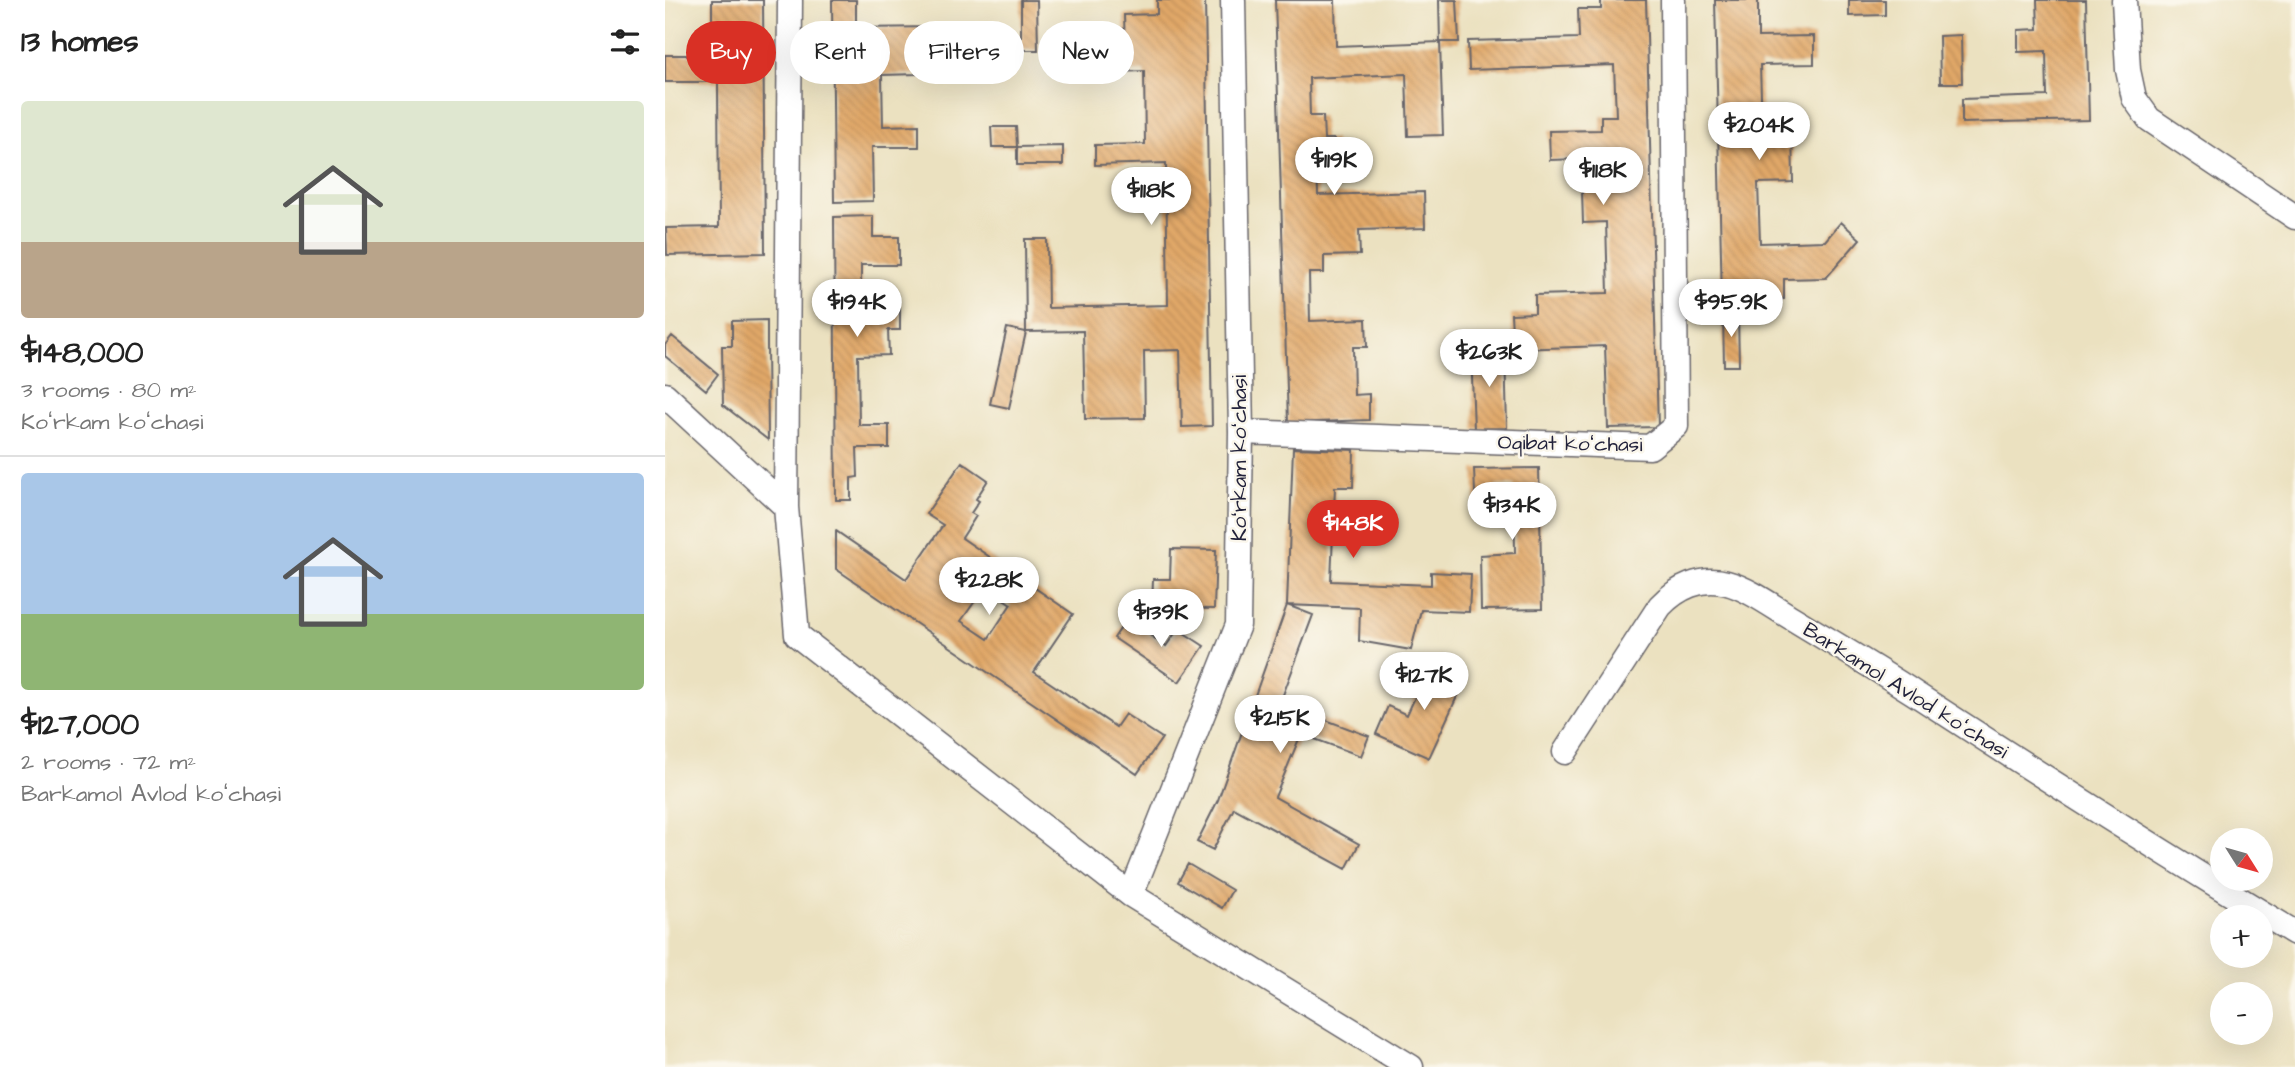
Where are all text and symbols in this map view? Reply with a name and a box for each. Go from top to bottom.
text: 13 homes [21,21,138,63]
chip: Buy [686,21,776,84]
chip: Rent [790,21,890,84]
chip: Filters [904,21,1024,84]
chip: New [1038,21,1134,84]
icon: filters [606,23,644,61]
pin: $204K [1710,102,1808,162]
text: $204K [1724,109,1794,141]
pin: $119K [1285,138,1383,197]
text: $119K [1311,144,1357,176]
icon: home [270,147,396,273]
pin: $118K [1554,148,1652,207]
text: $118K [1579,154,1627,186]
pin: $118K [1102,168,1200,227]
text: $118K [1127,174,1175,206]
pin: $194K [808,280,906,339]
pin: $95.9K [1674,280,1788,339]
text: $194K [828,286,886,318]
text: $95.9K [1695,286,1767,318]
pin: $263K [1440,330,1538,389]
text: $148,000 [21,332,144,374]
text: $263K [1456,336,1522,368]
text: 3 rooms · 80 m² [21,374,197,406]
street label: Koʻrkam koʻchasi [1225,375,1254,541]
text: Koʻrkam koʻchasi [21,406,203,438]
street label: Oqibat koʻchasi [1497,428,1643,459]
pin: $134K [1463,482,1561,542]
text: $134K [1483,489,1541,521]
pin: $148K [1304,500,1402,560]
text: $148K [1323,507,1383,539]
icon: home [270,519,396,645]
pin: $228K [940,558,1038,617]
text: $228K [955,564,1023,596]
pin: $139K [1112,590,1210,649]
text: $139K [1134,596,1188,628]
street label: Barkamol Аvlod koʻchasi [1797,615,2014,766]
pin: $127K [1375,652,1473,712]
text: $127K [1396,659,1452,691]
pin: $215K [1231,696,1329,755]
text: $215K [1250,702,1310,734]
text: $127,000 [21,704,139,746]
text: 2 rooms · 72 m² [21,746,196,778]
text: Barkamol Аvlod koʻchasi [21,778,281,810]
north arrow [2210,828,2273,891]
map controls [2210,828,2273,1045]
button: + [2210,905,2273,968]
button: − [2210,982,2273,1045]

